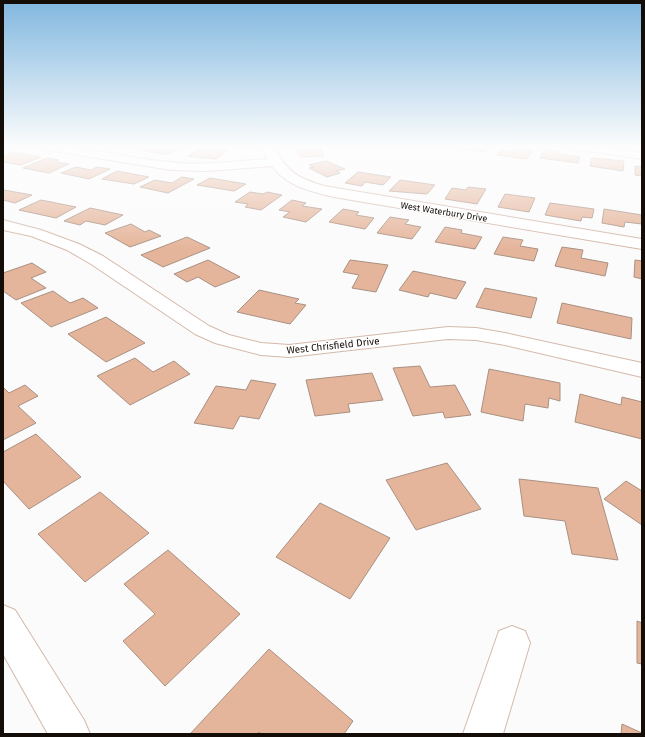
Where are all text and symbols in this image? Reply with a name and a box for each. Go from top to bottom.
street label: West Waterbury Drive [400,200,488,224]
street label: West Chrisfield Drive [286,335,380,357]

